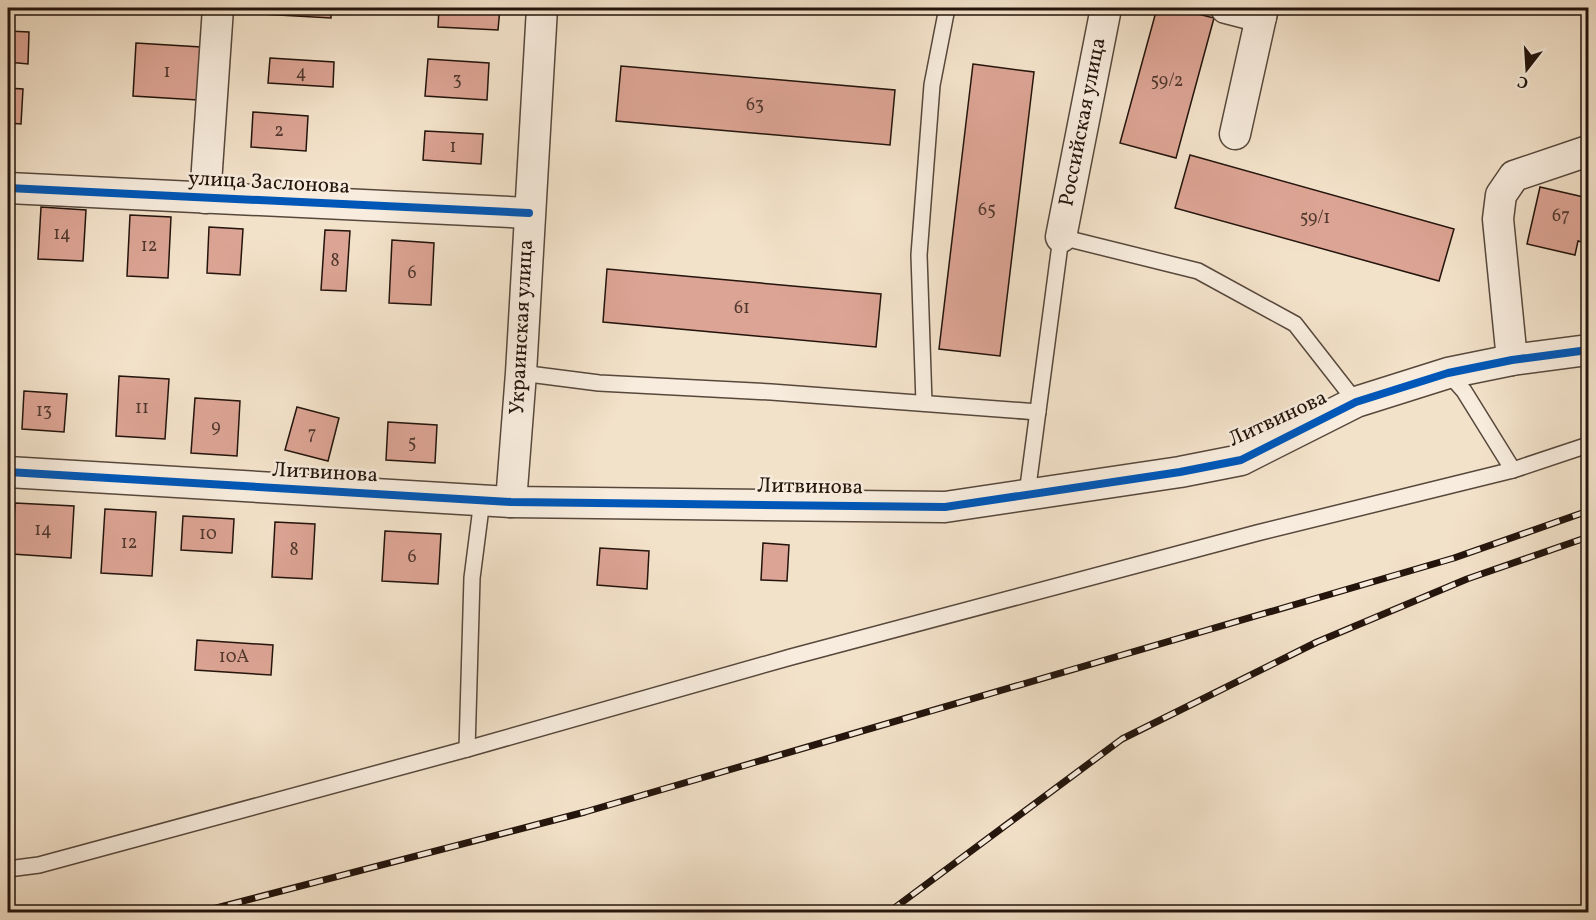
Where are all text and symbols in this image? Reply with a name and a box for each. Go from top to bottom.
street label: Российская улица [1052,35,1114,209]
north arrow [1497,39,1557,99]
house number: 1 [164,60,170,85]
house number: 4 [296,61,306,86]
house number: 3 [452,68,462,93]
house number: 59/2 [1151,69,1183,94]
text: С [1515,69,1531,93]
house number: 63 [746,93,764,118]
house number: 2 [274,119,284,144]
house number: 1 [450,135,456,160]
street label: улица Заслонова [187,164,351,202]
house number: 65 [978,198,996,223]
house number: 67 [1552,204,1570,229]
house number: 59/1 [1300,206,1330,231]
house number: 14 [53,222,71,247]
house number: 12 [141,234,157,259]
street label: Украинская улица [503,239,541,415]
house number: 8 [330,249,340,274]
house number: 6 [407,261,417,286]
house number: 61 [734,296,750,321]
street label: Литвинова [1224,383,1332,455]
house number: 11 [135,396,149,421]
house number: 13 [36,399,52,424]
house number: 9 [211,415,221,440]
house number: 7 [308,422,316,447]
house number: 5 [408,431,416,456]
street label: Литвинова [271,456,379,490]
street label: Литвинова [757,472,863,502]
house number: 14 [34,518,52,543]
house number: 10 [199,522,217,547]
house number: 12 [121,531,137,556]
house number: 8 [289,538,299,563]
house number: 6 [407,545,417,570]
house number: 10А [219,645,250,670]

